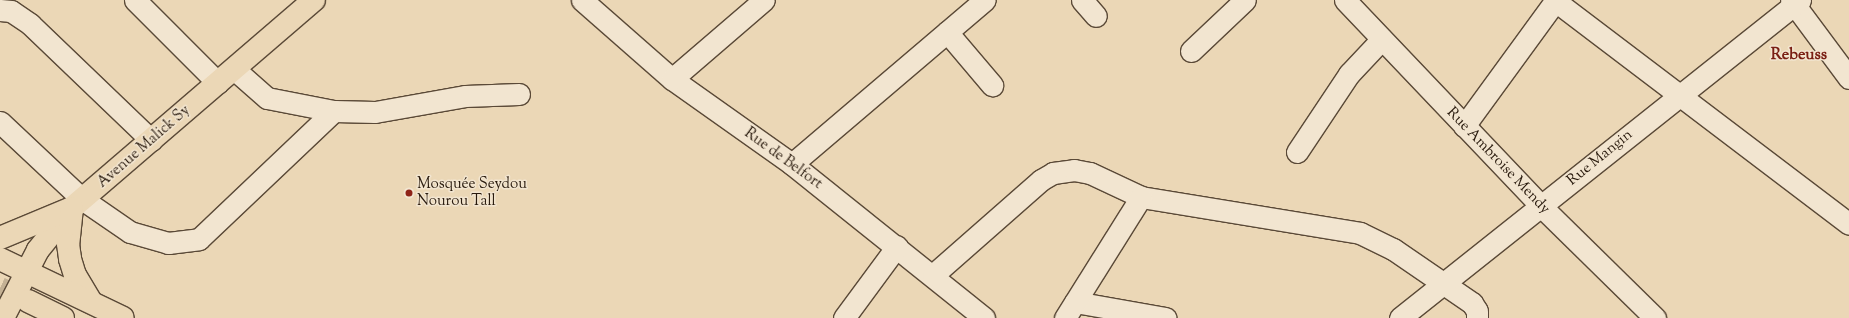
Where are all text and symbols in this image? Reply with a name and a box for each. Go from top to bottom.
district label: Rebeuss [1771,46,1827,66]
street label: Avenue Malick Sy [94,102,194,192]
street label: Rue Ambroise Mendy [1443,104,1553,218]
street label: Rue de Belfort [740,125,826,193]
street label: Rue Mangin [1564,126,1636,190]
place label: Mosquée Seydou Nourou Tall [417,175,527,210]
marker: Mosquée Seydou Nourou Tall [404,188,414,198]

